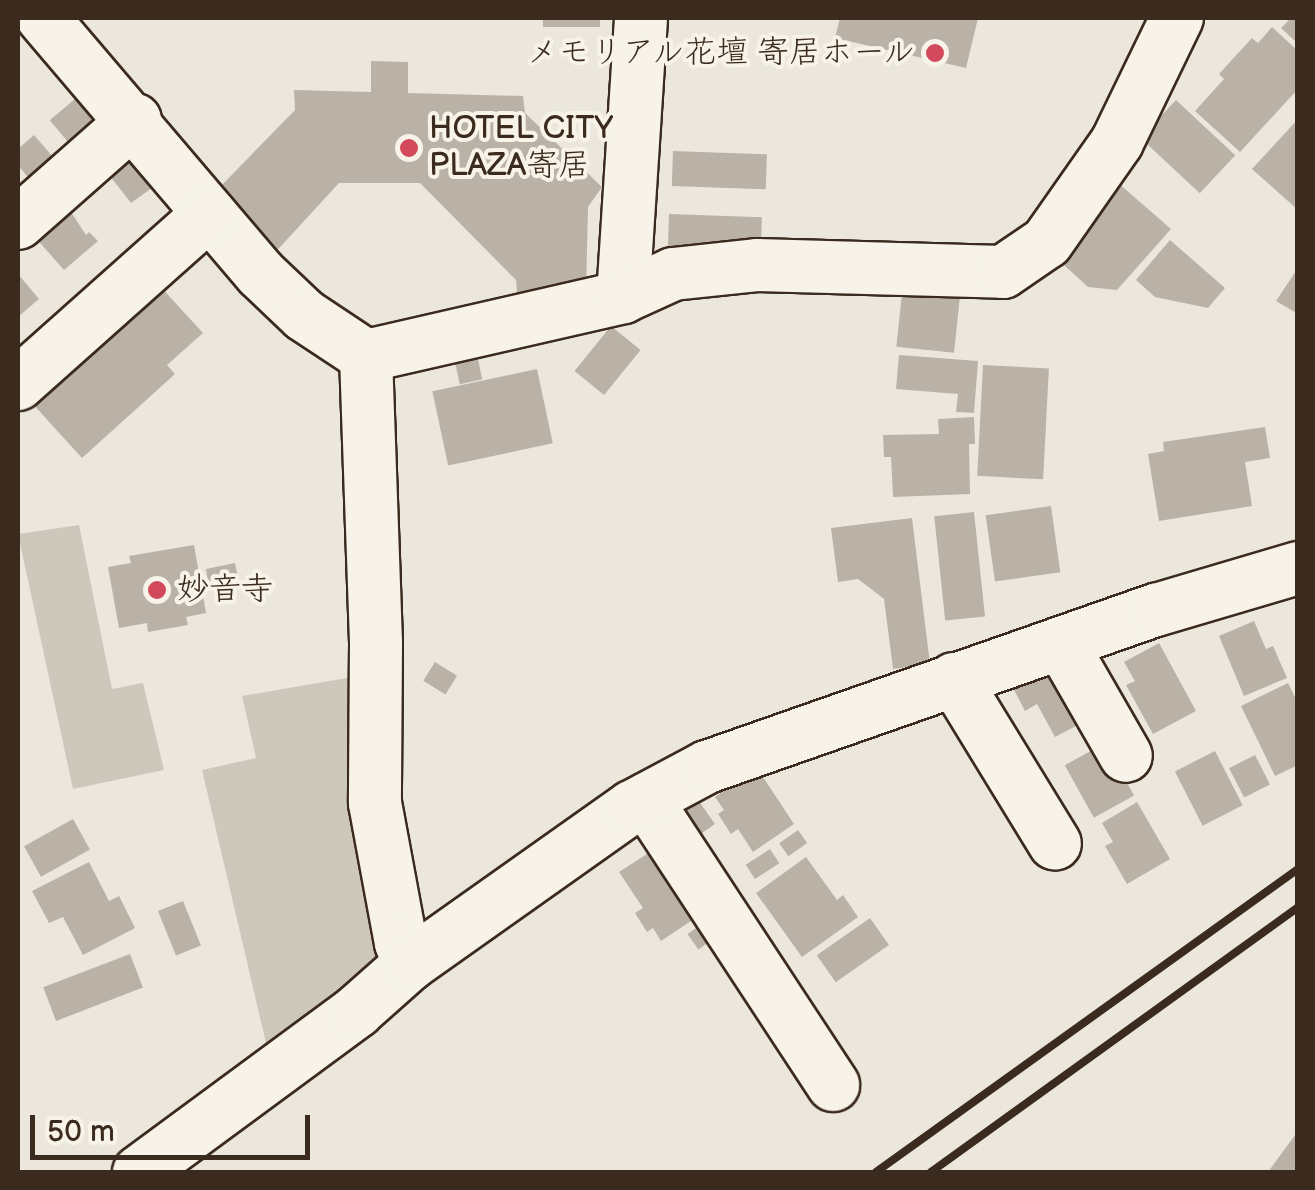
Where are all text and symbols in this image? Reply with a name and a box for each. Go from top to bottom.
place label: メモリアル花壇 寄居ホール [522,34,915,72]
marker: メモリアル花壇 寄居ホール [924,42,946,64]
place label: HOTEL CITY PLAZA寄居 [429,111,613,186]
marker: HOTEL CITY PLAZA寄居 [398,137,420,159]
place label: 妙音寺 [177,571,273,609]
marker: 妙音寺 [146,579,168,601]
scale bar [35,1095,315,1157]
text: 50 m [47,1114,115,1150]

